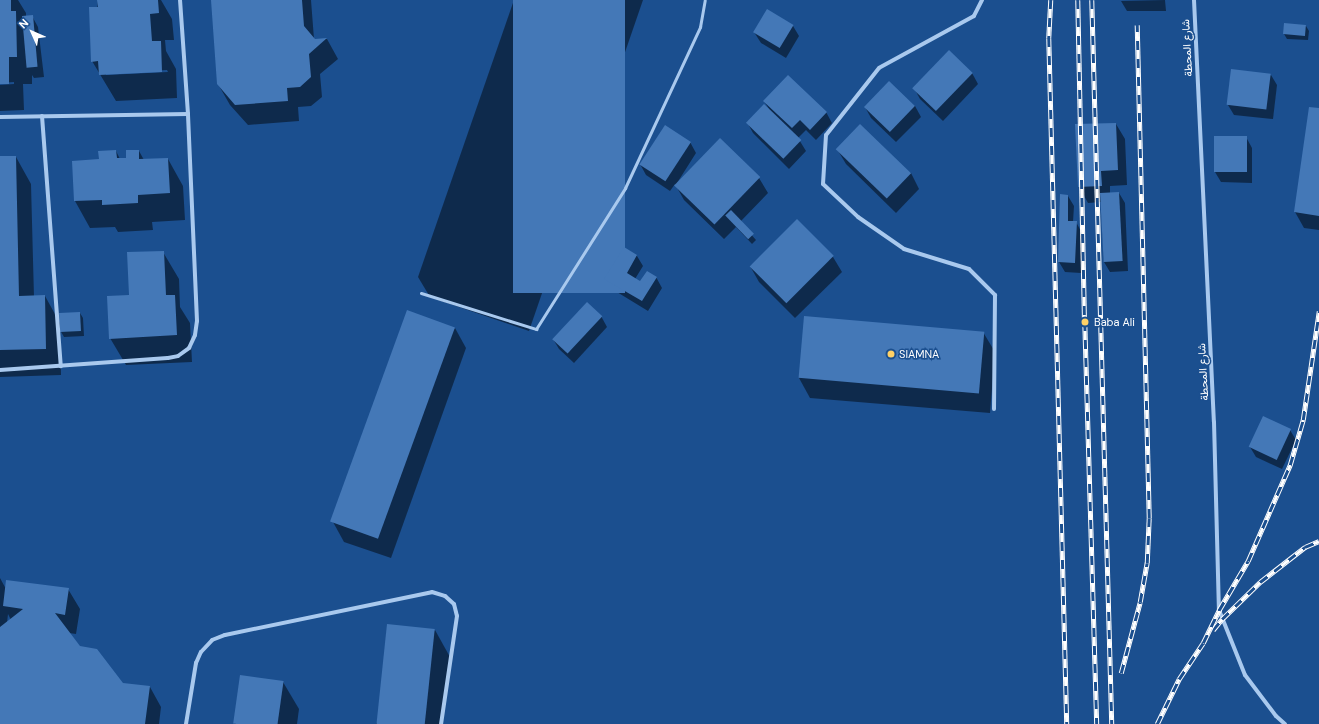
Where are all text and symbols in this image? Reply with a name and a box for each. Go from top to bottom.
north arrow [12,12,52,52]
text: N [16,16,31,31]
street label: شارع المحطة [1179,19,1195,77]
place label: Baba Ali [1094,315,1135,329]
marker: Baba Ali [1079,316,1091,328]
street label: شارع المحطة [1195,343,1211,401]
place label: SIAMNA [899,347,939,361]
marker: SIAMNA [886,349,896,359]

